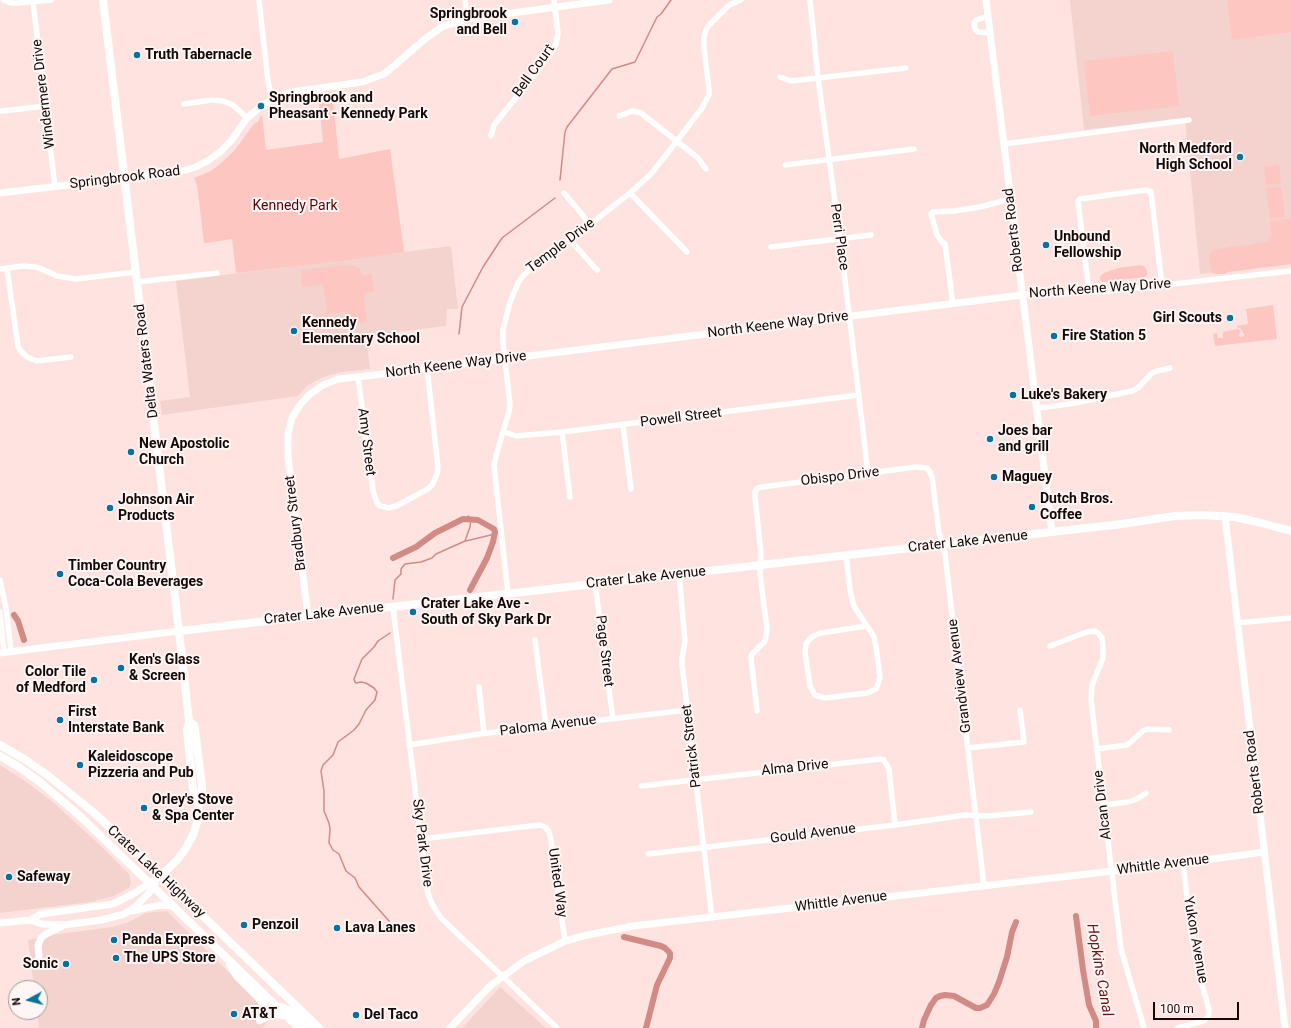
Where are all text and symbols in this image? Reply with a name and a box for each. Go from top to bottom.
place label: Springbrook and Bell [430,6,507,38]
marker: Springbrook and Bell [510,17,520,27]
street label: Windermere Drive [29,38,59,150]
street label: Bell Court [509,41,559,101]
place label: Truth Tabernacle [145,47,252,63]
marker: Truth Tabernacle [132,50,142,60]
place label: Springbrook and Pheasant - Kennedy Park [269,90,428,122]
marker: Springbrook and Pheasant - Kennedy Park [256,101,266,111]
place label: North Medford High School [1139,141,1232,174]
marker: North Medford High School [1235,152,1245,162]
street label: Springbrook Road [69,163,181,193]
street label: Roberts Road [1001,187,1027,273]
park label: Kennedy Park [252,198,338,214]
street label: Perri Place [826,203,852,271]
street label: Temple Drive [524,215,598,277]
place label: Unbound Fellowship [1054,229,1121,262]
marker: Unbound Fellowship [1041,240,1051,250]
street label: North Keene Way Drive [1029,276,1171,302]
street label: Delta Waters Road [132,303,162,419]
street label: North Keene Way Drive [706,308,850,342]
place label: Girl Scouts [1153,310,1222,326]
marker: Girl Scouts [1225,313,1235,323]
place label: Kennedy Elementary School [302,315,420,348]
marker: Kennedy Elementary School [289,326,299,336]
place label: Fire Station 5 [1062,328,1146,344]
marker: Fire Station 5 [1049,331,1059,341]
street label: North Keene Way Drive [384,348,528,382]
place label: Luke's Bakery [1021,387,1107,403]
marker: Luke's Bakery [1008,390,1018,400]
street label: Powell Street [639,405,723,431]
street label: Amy Street [353,407,379,477]
place label: Joes bar and grill [998,423,1052,456]
marker: Joes bar and grill [985,434,995,444]
place label: New Apostolic Church [139,436,230,468]
marker: New Apostolic Church [126,447,136,457]
street label: Obispo Drive [800,464,880,490]
place label: Maguey [1002,469,1052,485]
marker: Maguey [989,472,999,482]
street label: Bradbury Street [282,474,310,572]
place label: Dutch Bros. Coffee [1040,491,1113,524]
place label: Johnson Air Products [118,492,194,524]
marker: Dutch Bros. Coffee [1027,502,1037,512]
marker: Johnson Air Products [105,503,115,513]
street label: Crater Lake Avenue [907,527,1029,557]
place label: Timber Country Coca-Cola Beverages [68,558,203,590]
street label: Crater Lake Avenue [585,563,707,593]
marker: Timber Country Coca-Cola Beverages [55,569,65,579]
place label: Crater Lake Ave - South of Sky Park Dr [421,596,551,628]
street label: Crater Lake Avenue [263,599,385,629]
marker: Crater Lake Ave - South of Sky Park Dr [408,607,418,617]
street label: Page Street [591,614,617,688]
street label: Grandview Avenue [945,618,975,734]
place label: Ken's Glass & Screen [129,652,200,684]
marker: Ken's Glass & Screen [116,663,126,673]
place label: Color Tile of Medford [16,664,86,696]
marker: Color Tile of Medford [89,675,99,685]
street label: Patrick Street [679,703,705,789]
place label: First Interstate Bank [68,704,164,736]
street label: Paloma Avenue [499,712,597,740]
marker: First Interstate Bank [55,715,65,725]
street label: Roberts Road [1242,729,1268,815]
place label: Kaleidoscope Pizzeria and Pub [88,749,194,782]
street label: Alma Drive [761,756,829,780]
marker: Kaleidoscope Pizzeria and Pub [75,760,85,770]
street label: Alcan Drive [1090,769,1116,841]
place label: Orley's Stove & Spa Center [152,792,234,824]
street label: Sky Park Drive [408,798,436,888]
marker: Orley's Stove & Spa Center [139,803,149,813]
street label: Gould Avenue [769,820,857,848]
street label: Crater Lake Highway [103,822,209,922]
street label: United Way [544,847,570,919]
street label: Whittle Avenue [1116,851,1210,879]
place label: Safeway [17,869,70,885]
marker: Safeway [4,872,14,882]
street label: Whittle Avenue [794,888,888,916]
street label: Yukon Avenue [1179,895,1211,985]
place label: Penzoil [252,917,299,933]
marker: Penzoil [239,920,249,930]
place label: Lava Lanes [345,920,416,936]
water label: Hopkins Canal [1082,922,1116,1018]
marker: Lava Lanes [332,923,342,933]
place label: Panda Express [122,932,215,948]
marker: Panda Express [109,935,119,945]
place label: The UPS Store [124,950,216,966]
marker: The UPS Store [111,953,121,963]
place label: Sonic [23,956,58,972]
marker: Sonic [61,959,71,969]
north arrow [8,980,48,1020]
scale bar [1155,994,1241,1020]
text: N [10,997,24,1006]
text: 100 m [1160,1002,1194,1016]
place label: AT&T [242,1006,277,1022]
place label: Del Taco [364,1007,418,1023]
marker: AT&T [229,1009,239,1019]
marker: Del Taco [351,1010,361,1020]

